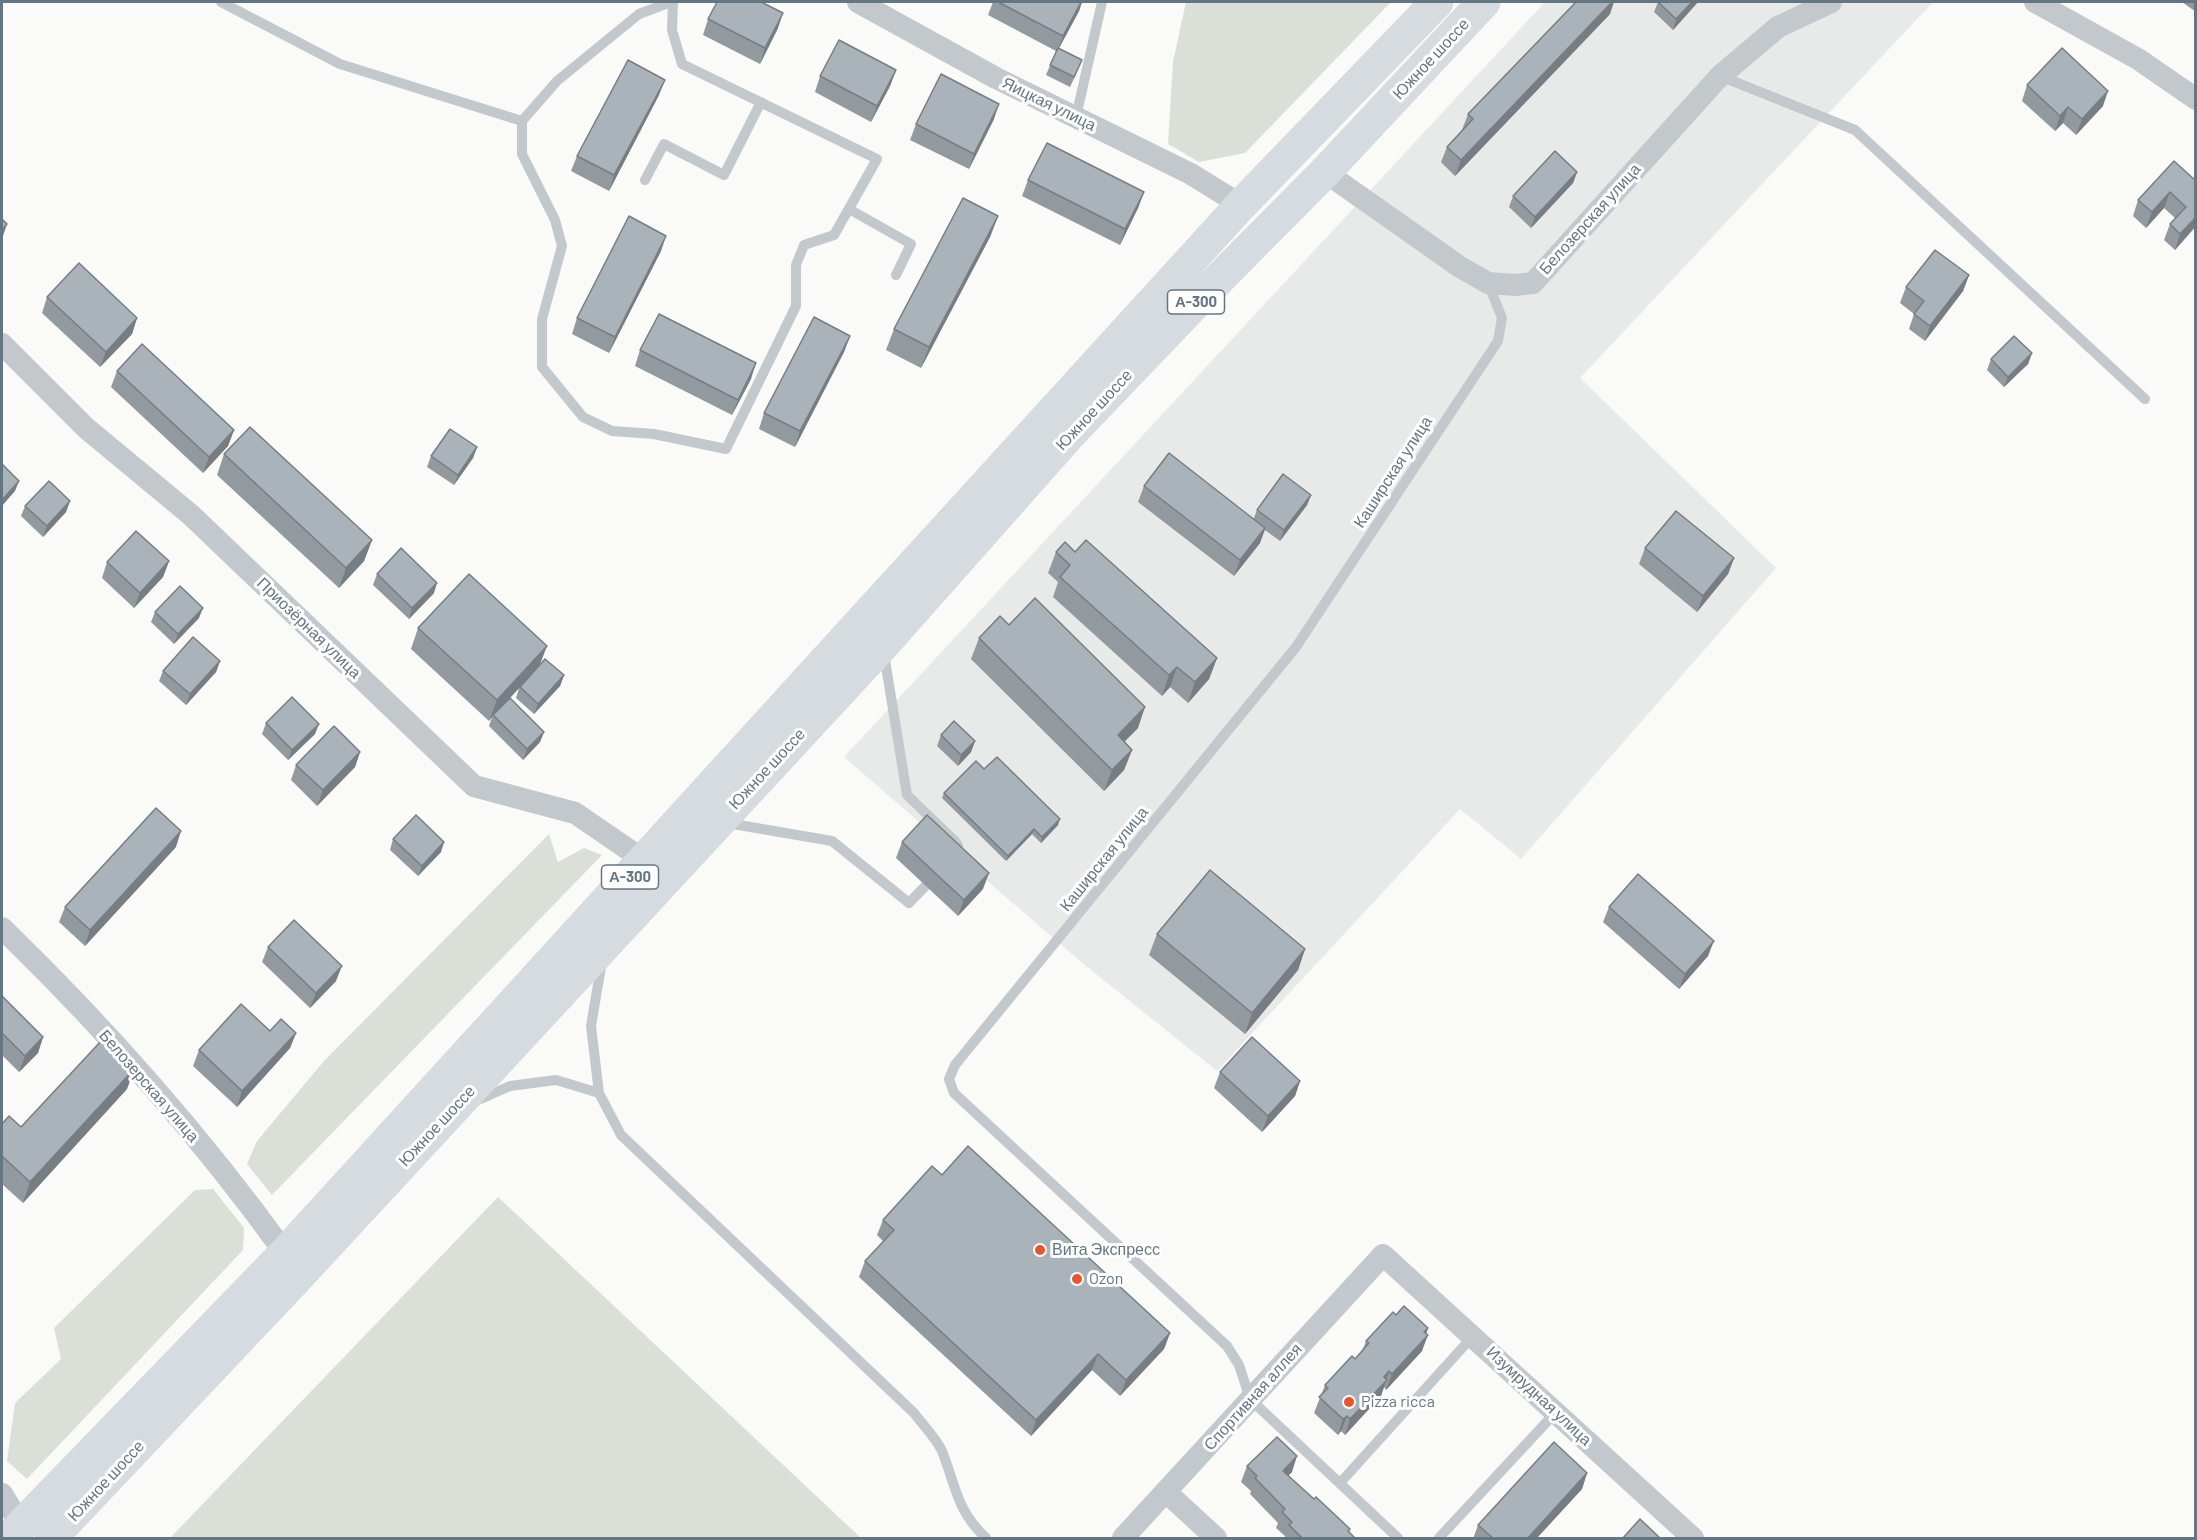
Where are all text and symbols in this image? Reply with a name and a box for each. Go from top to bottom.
street label: Южное шоссе [1389,15,1473,103]
street label: Яицкая улица [999,73,1099,135]
street label: Белозерская улица [1535,160,1645,278]
road number: А-300 [1168,290,1224,314]
street label: Южное шоссе [1052,366,1136,454]
street label: Каширская улица [1350,413,1436,531]
street label: Приозёрная улица [253,574,365,682]
street label: Южное шоссе [725,725,809,813]
street label: Каширская улица [1056,803,1152,915]
road number: А-300 [602,865,658,889]
street label: Белозерская улица [95,1026,203,1146]
street label: Южное шоссе [395,1082,479,1170]
place label: Вита Экспресс [1052,1240,1160,1260]
marker: Вита Экспресс [1033,1243,1047,1257]
place label: Ozon [1089,1269,1123,1289]
marker: Ozon [1070,1272,1084,1286]
street label: Спортивная аллея [1200,1340,1306,1454]
street label: Изумрудная улица [1483,1342,1595,1450]
place label: Pizza ricca [1361,1392,1435,1412]
marker: Pizza ricca [1342,1395,1356,1409]
street label: Южное шоссе [64,1437,148,1525]

